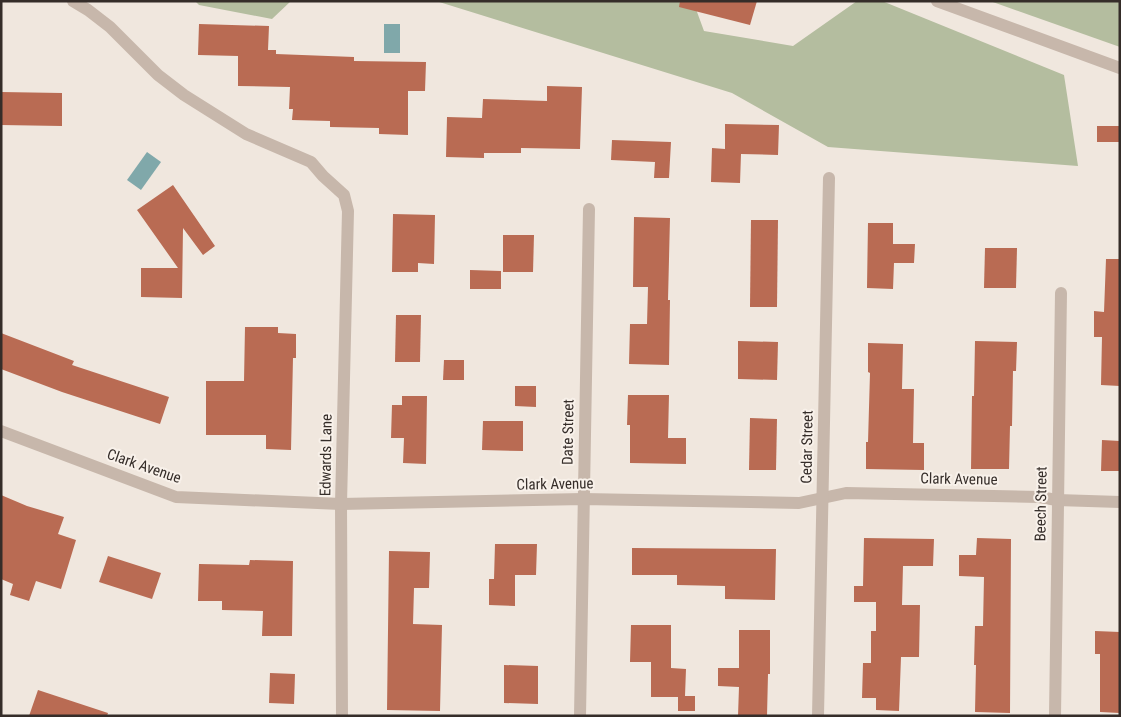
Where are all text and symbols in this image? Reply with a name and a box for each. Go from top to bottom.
street label: Date Street [558,399,578,465]
street label: Cedar Street [797,410,817,484]
street label: Edwards Lane [316,414,336,496]
street label: Clark Avenue [105,445,183,487]
street label: Beech Street [1031,466,1051,542]
street label: Clark Avenue [920,469,998,489]
street label: Clark Avenue [516,474,594,494]

